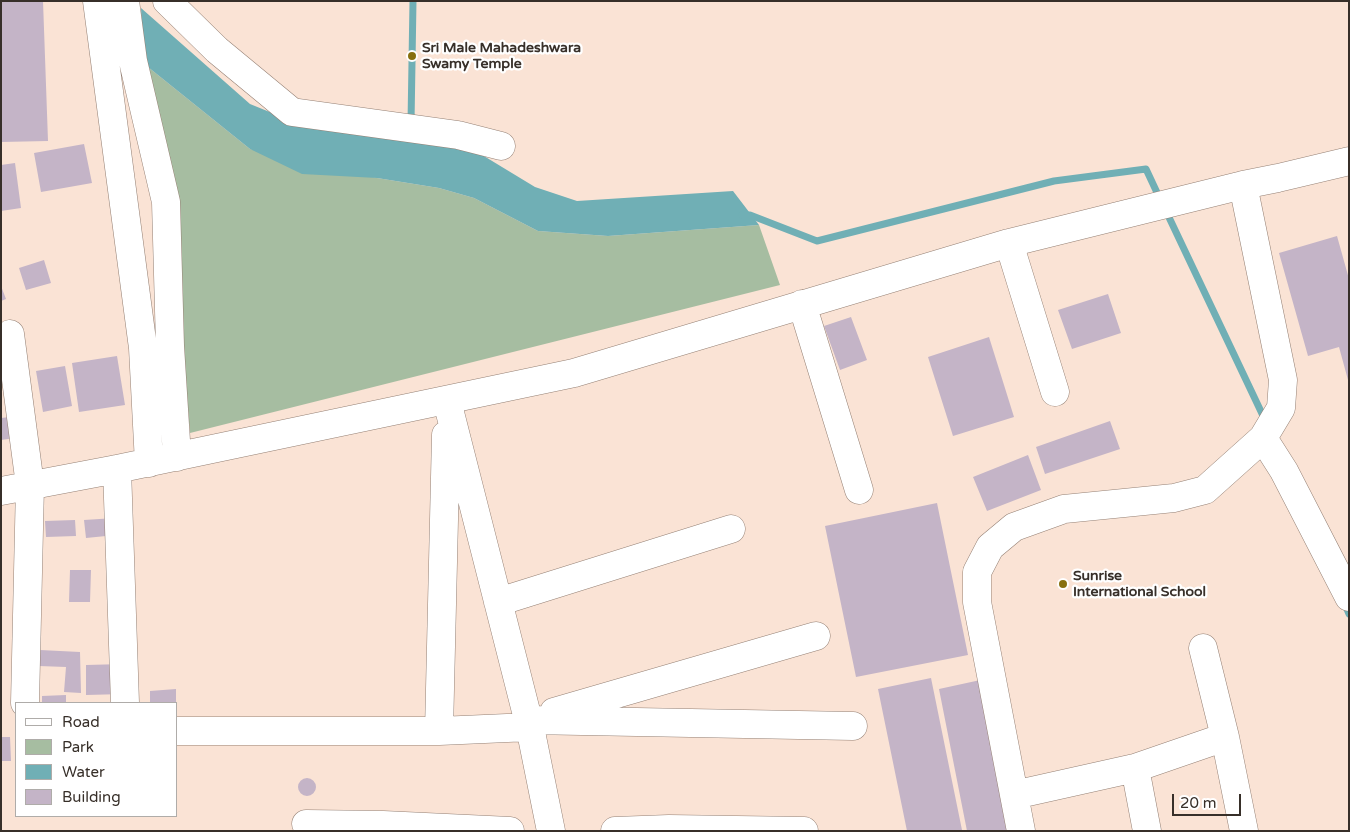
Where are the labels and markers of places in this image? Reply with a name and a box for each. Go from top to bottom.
place label: Sri Male Mahadeshwara Swamy Temple [422,40,581,72]
marker: Sri Male Mahadeshwara Swamy Temple [406,50,418,62]
place label: Sunrise International School [1073,568,1206,600]
marker: Sunrise International School [1057,578,1069,590]

